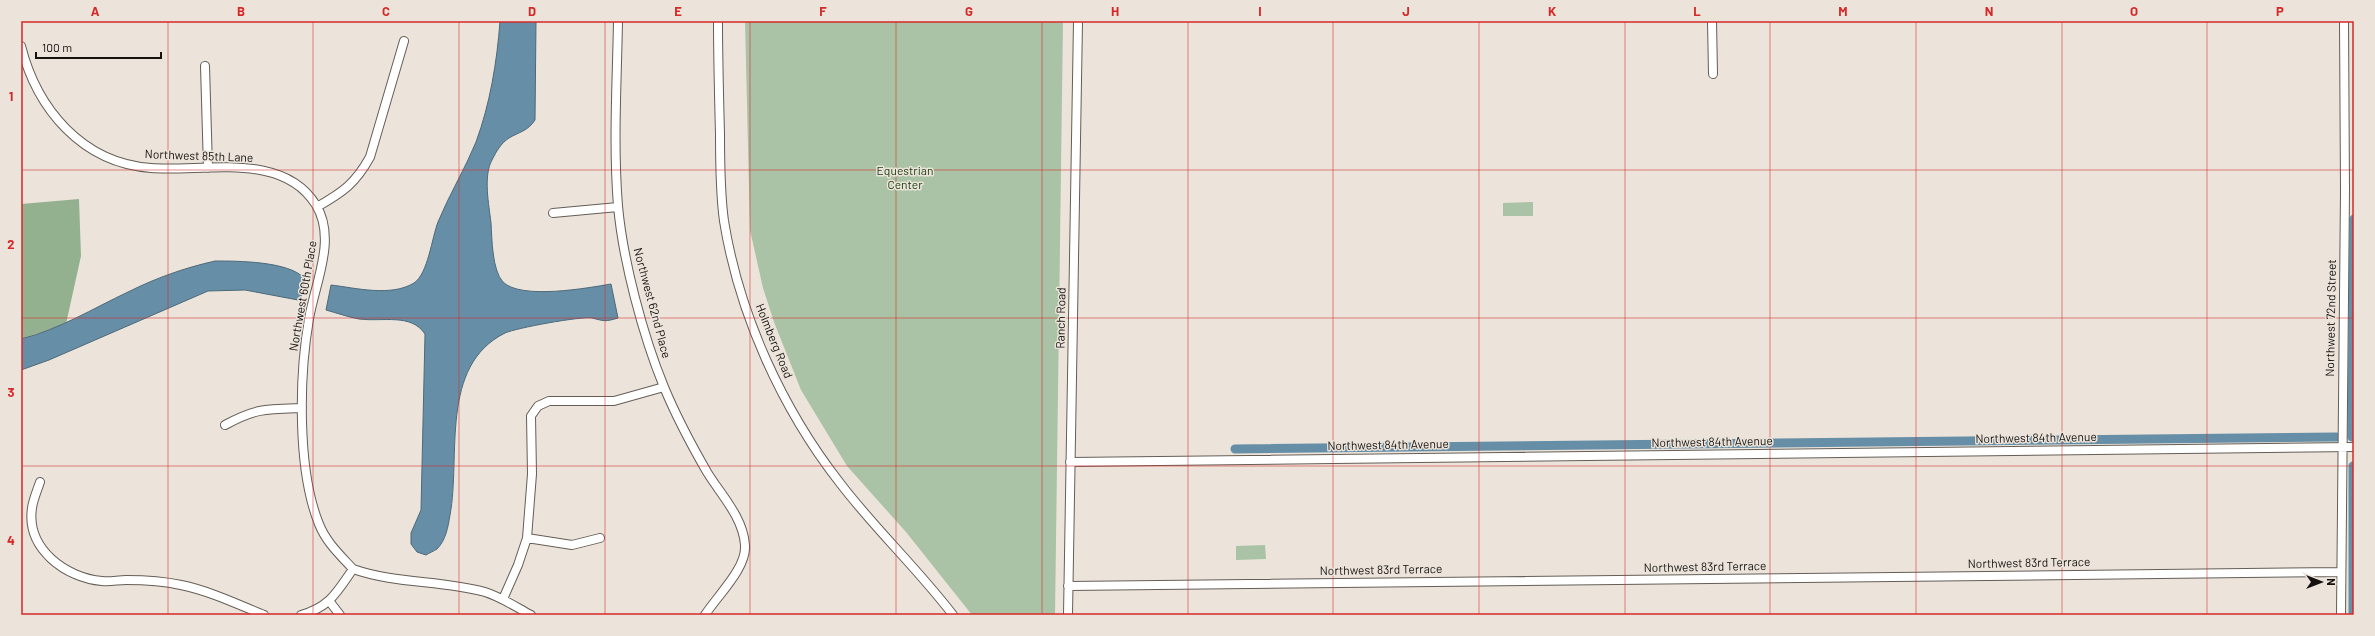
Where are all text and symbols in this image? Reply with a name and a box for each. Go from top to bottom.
text: A [91,3,100,19]
text: B [237,3,245,19]
text: C [382,3,390,19]
text: D [528,3,536,19]
text: E [674,3,682,19]
text: F [819,3,827,19]
text: G [965,3,973,19]
text: H [1111,3,1119,19]
text: I [1258,3,1262,19]
text: J [1402,3,1410,19]
text: K [1548,3,1556,19]
text: L [1693,3,1701,19]
text: M [1838,3,1848,19]
text: N [1985,3,1993,19]
text: O [2130,3,2138,19]
text: P [2276,3,2284,19]
scale bar [36,34,161,60]
text: 100 m [42,40,72,54]
text: 1 [9,88,13,104]
street label: Northwest 85th Lane [145,146,254,164]
park label: Equestrian Center [877,163,933,191]
text: 2 [7,236,15,252]
street label: Northwest 60th Place [285,239,319,352]
street label: Northwest 62nd Place [631,246,674,359]
street label: Northwest 72nd Street [2322,259,2338,377]
street label: Ranch Road [1052,287,1068,349]
street label: Holmberg Road [754,301,796,380]
text: 3 [7,384,15,400]
street label: Northwest 84th Avenue [1975,429,2097,445]
street label: Northwest 84th Avenue [1651,433,1773,449]
street label: Northwest 84th Avenue [1327,436,1449,452]
text: 4 [7,532,15,548]
street label: Northwest 83rd Terrace [1968,554,2090,570]
street label: Northwest 83rd Terrace [1644,558,1766,574]
street label: Northwest 83rd Terrace [1320,561,1442,577]
north arrow [2301,562,2341,602]
text: N [2325,578,2338,586]

